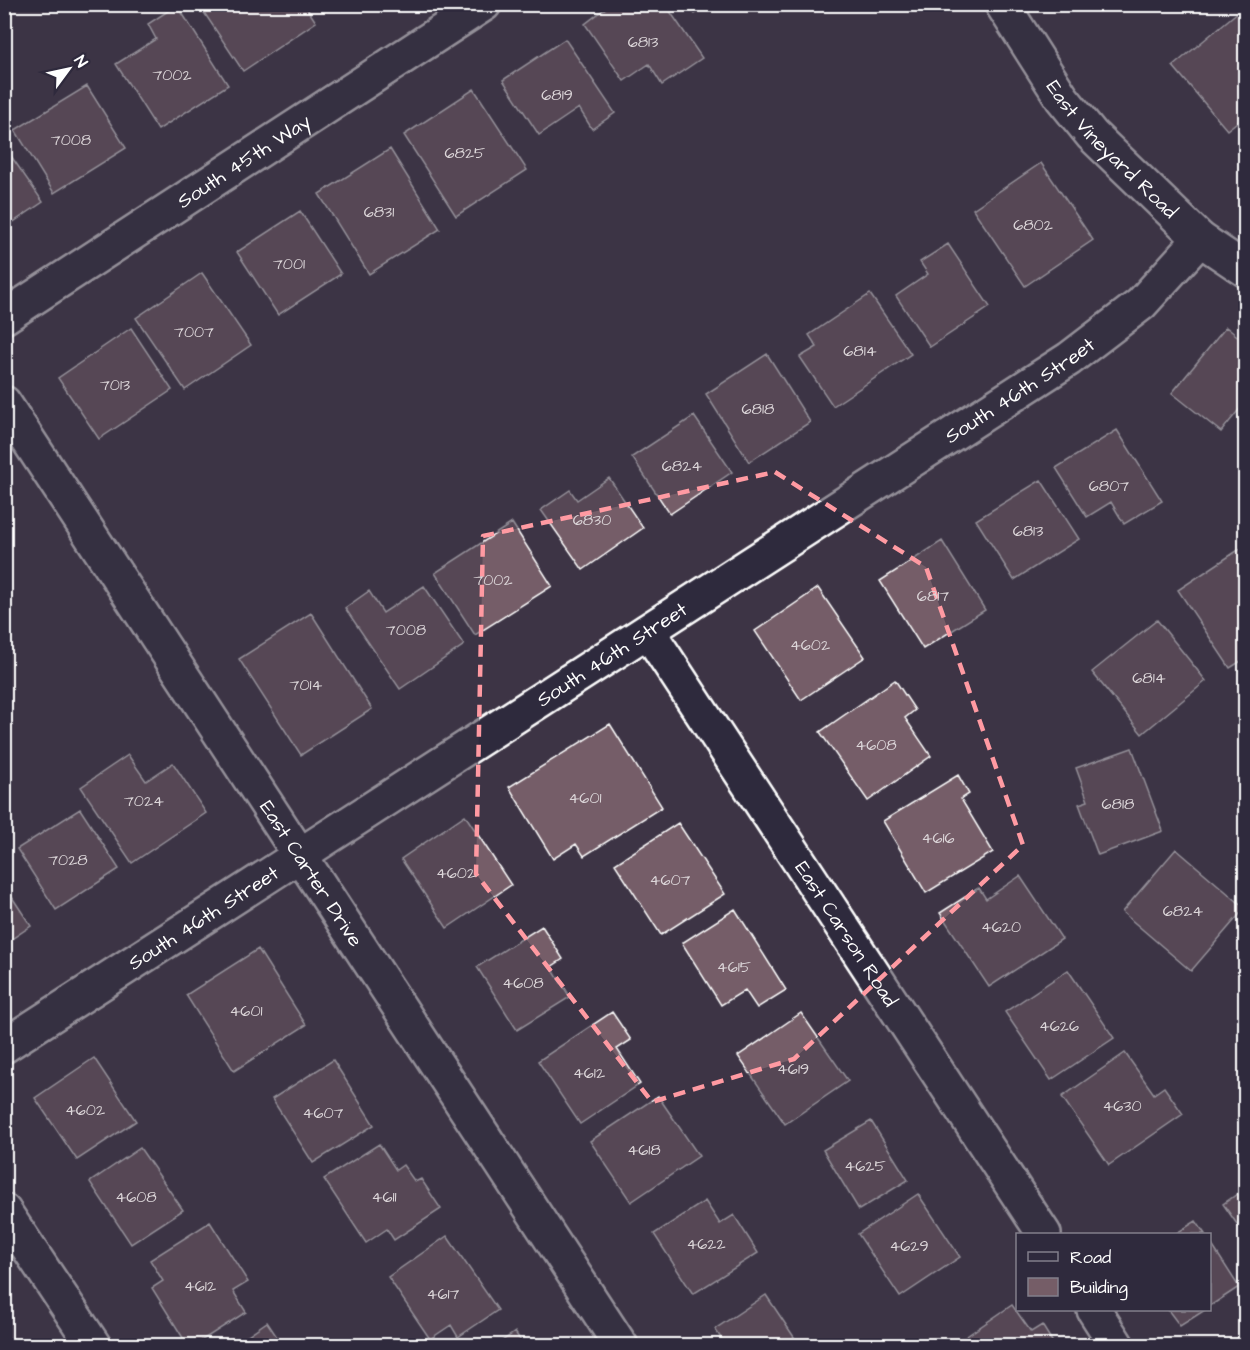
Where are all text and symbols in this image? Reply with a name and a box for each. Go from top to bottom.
house number: 6813 [628,31,658,53]
north arrow [39,39,99,99]
text: N [69,51,93,72]
house number: 7002 [152,64,192,86]
street label: East Vineyard Road [1039,75,1183,225]
house number: 6819 [541,84,573,106]
street label: South 45th Way [172,108,317,215]
house number: 7008 [51,129,91,151]
house number: 6825 [445,142,486,164]
house number: 6831 [364,201,394,223]
house number: 6802 [1013,214,1053,236]
house number: 7001 [273,253,305,275]
house number: 7007 [174,321,214,343]
street label: South 46th Street [940,331,1101,450]
house number: 6814 [843,340,877,362]
house number: 7013 [100,374,130,396]
house number: 6818 [742,398,774,420]
house number: 6824 [662,455,702,477]
house number: 6807 [1089,475,1129,497]
house number: 6830 [573,509,611,531]
house number: 6813 [1013,520,1043,542]
house number: 7002 [473,569,513,591]
house number: 6817 [917,585,949,607]
street label: South 46th Street [531,596,693,714]
house number: 7008 [386,619,426,641]
house number: 4602 [790,634,830,656]
house number: 6814 [1132,667,1166,689]
house number: 7014 [290,674,323,696]
house number: 4608 [855,734,897,756]
house number: 4601 [568,787,602,809]
house number: 7024 [124,790,164,812]
house number: 6818 [1102,793,1134,815]
street label: East Carter Drive [253,795,369,953]
house number: 4616 [922,827,955,849]
house number: 7028 [48,849,88,871]
street label: East Carson Road [788,856,904,1012]
street label: South 46th Street [123,859,284,977]
house number: 4602 [436,862,476,884]
house number: 4607 [650,869,691,891]
house number: 6824 [1163,900,1203,922]
house number: 4620 [981,916,1021,938]
house number: 4615 [717,956,752,978]
house number: 4608 [502,972,544,994]
house number: 4601 [229,1000,263,1022]
house number: 4626 [1039,1015,1079,1037]
house number: 4619 [777,1058,809,1080]
house number: 4612 [573,1062,605,1084]
house number: 4630 [1102,1095,1142,1117]
house number: 4602 [65,1099,105,1121]
house number: 4607 [303,1102,344,1124]
house number: 4618 [627,1139,661,1161]
house number: 4625 [844,1155,886,1177]
house number: 4608 [115,1186,157,1208]
house number: 4611 [371,1186,397,1208]
house number: 4622 [686,1233,726,1255]
legend [1016,1233,1211,1311]
house number: 4629 [889,1235,929,1257]
text: Road [1070,1245,1111,1270]
house number: 4612 [184,1275,216,1297]
text: Building [1070,1275,1128,1301]
house number: 4617 [427,1283,460,1305]

